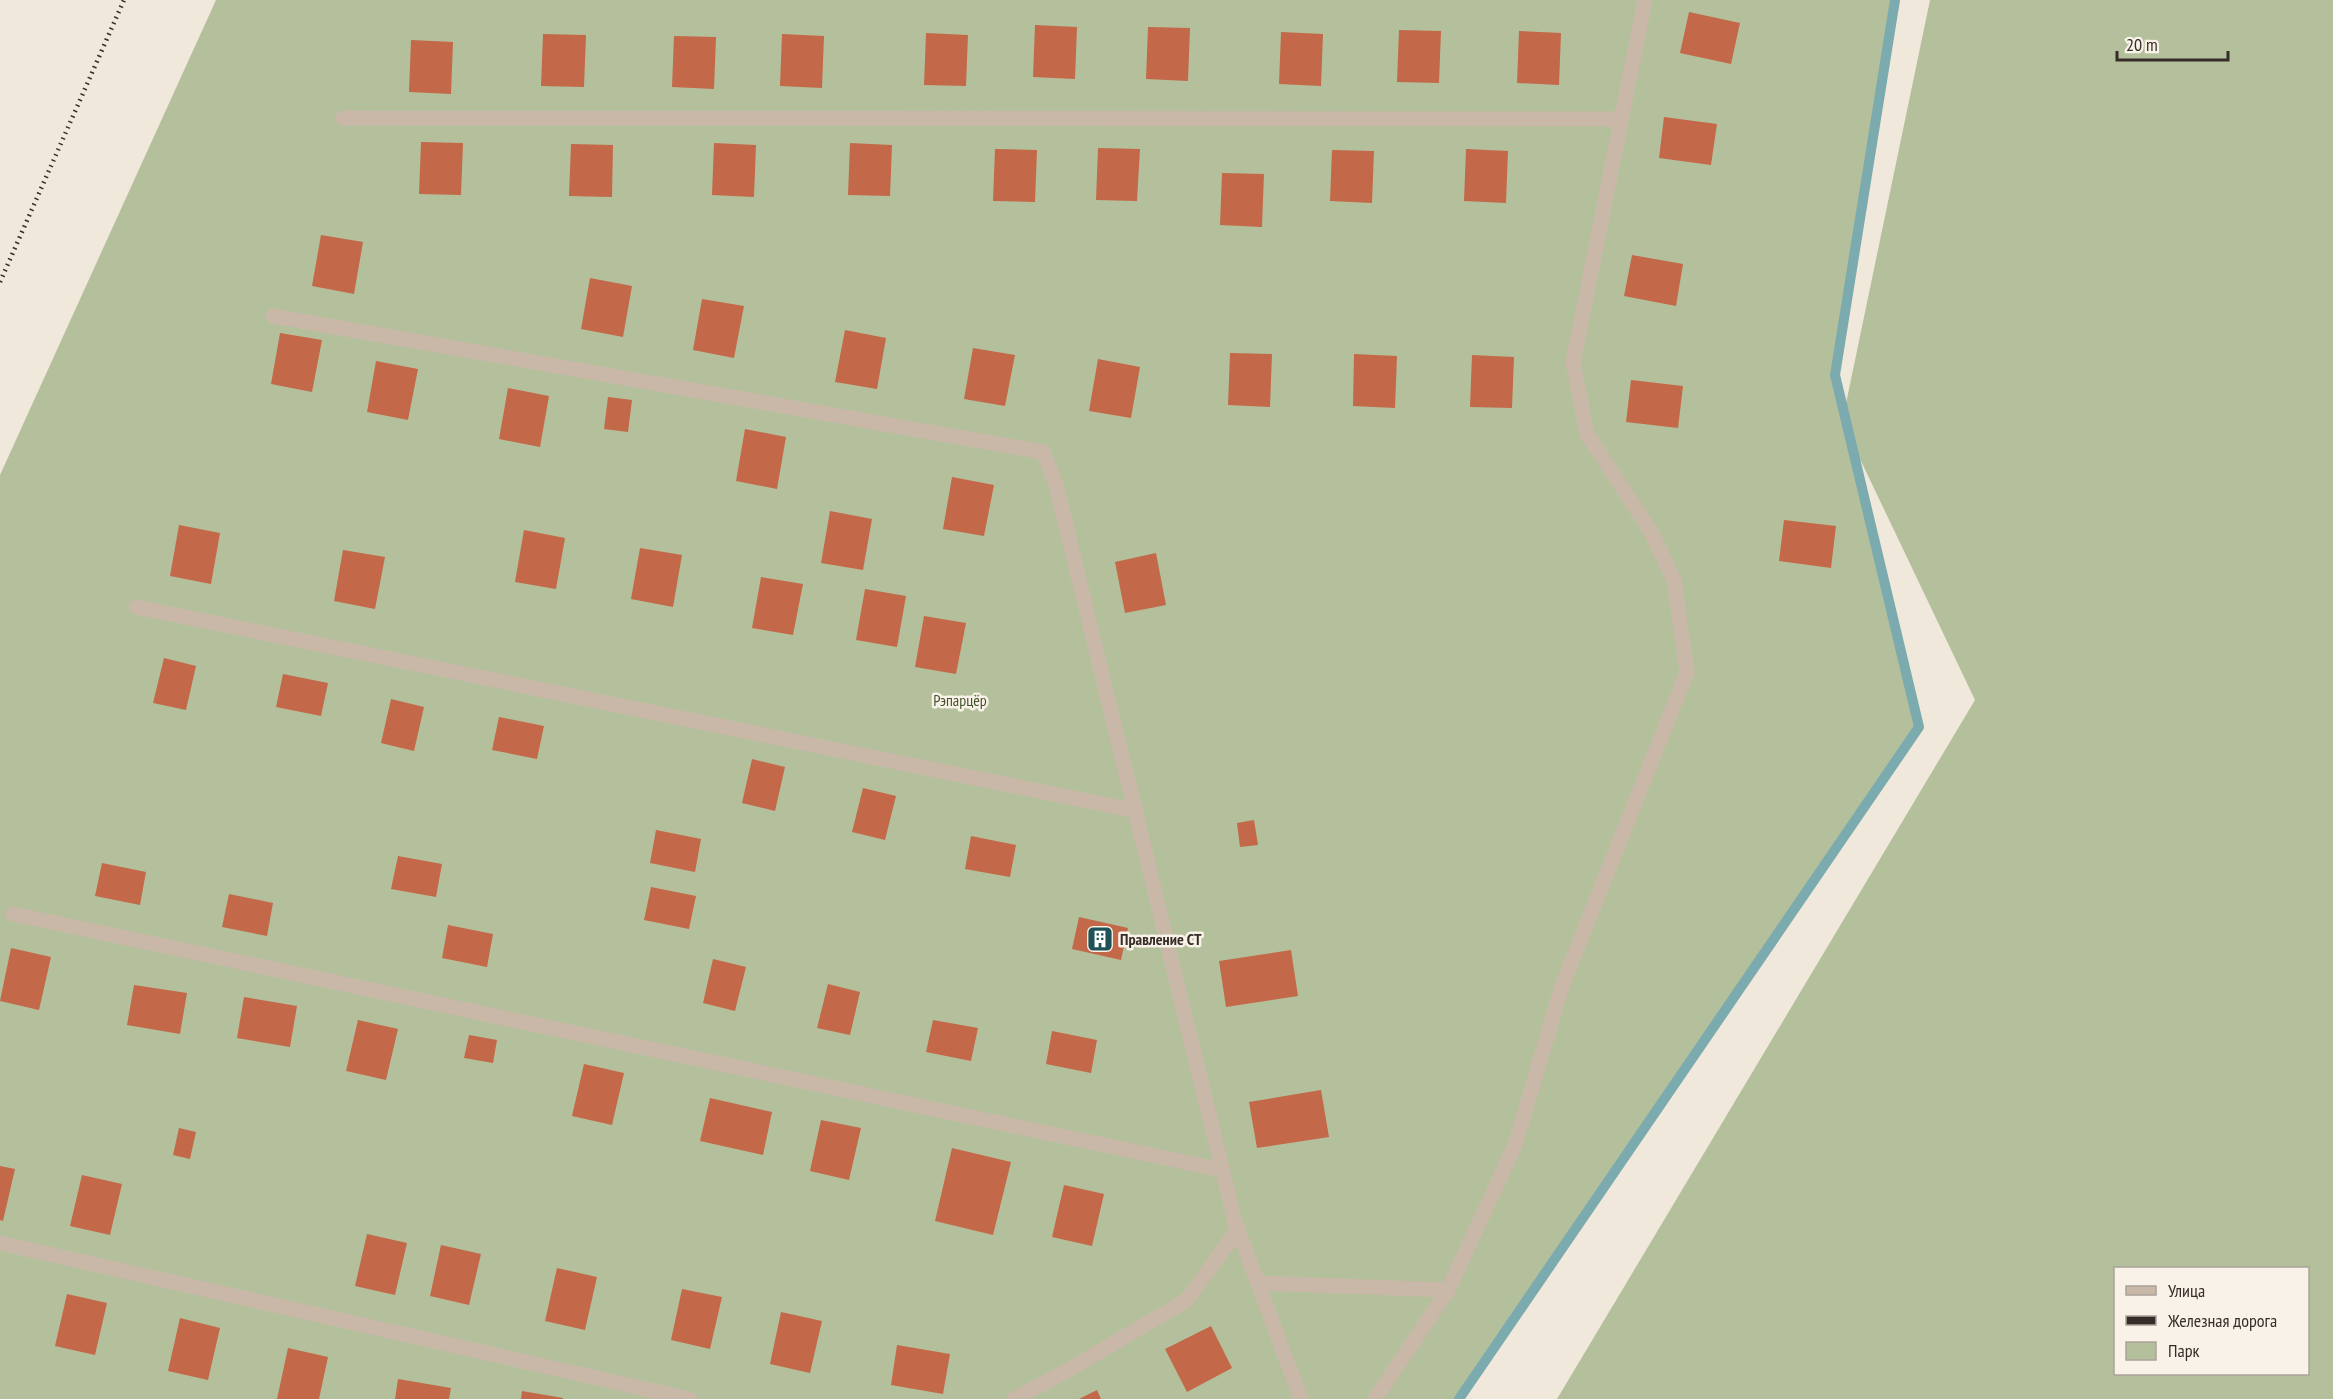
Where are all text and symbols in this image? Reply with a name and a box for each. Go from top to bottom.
scale bar [2117,24,2228,62]
text: 20 m [2126,33,2158,56]
park label: Рэпарцёр [933,690,987,710]
building icon: Правление СТ [1085,924,1115,954]
place label: Правление СТ [1120,929,1202,949]
legend [2114,1267,2309,1375]
text: Улица [2168,1279,2205,1302]
text: Железная дорога [2167,1309,2277,1332]
text: Парк [2168,1339,2199,1362]

